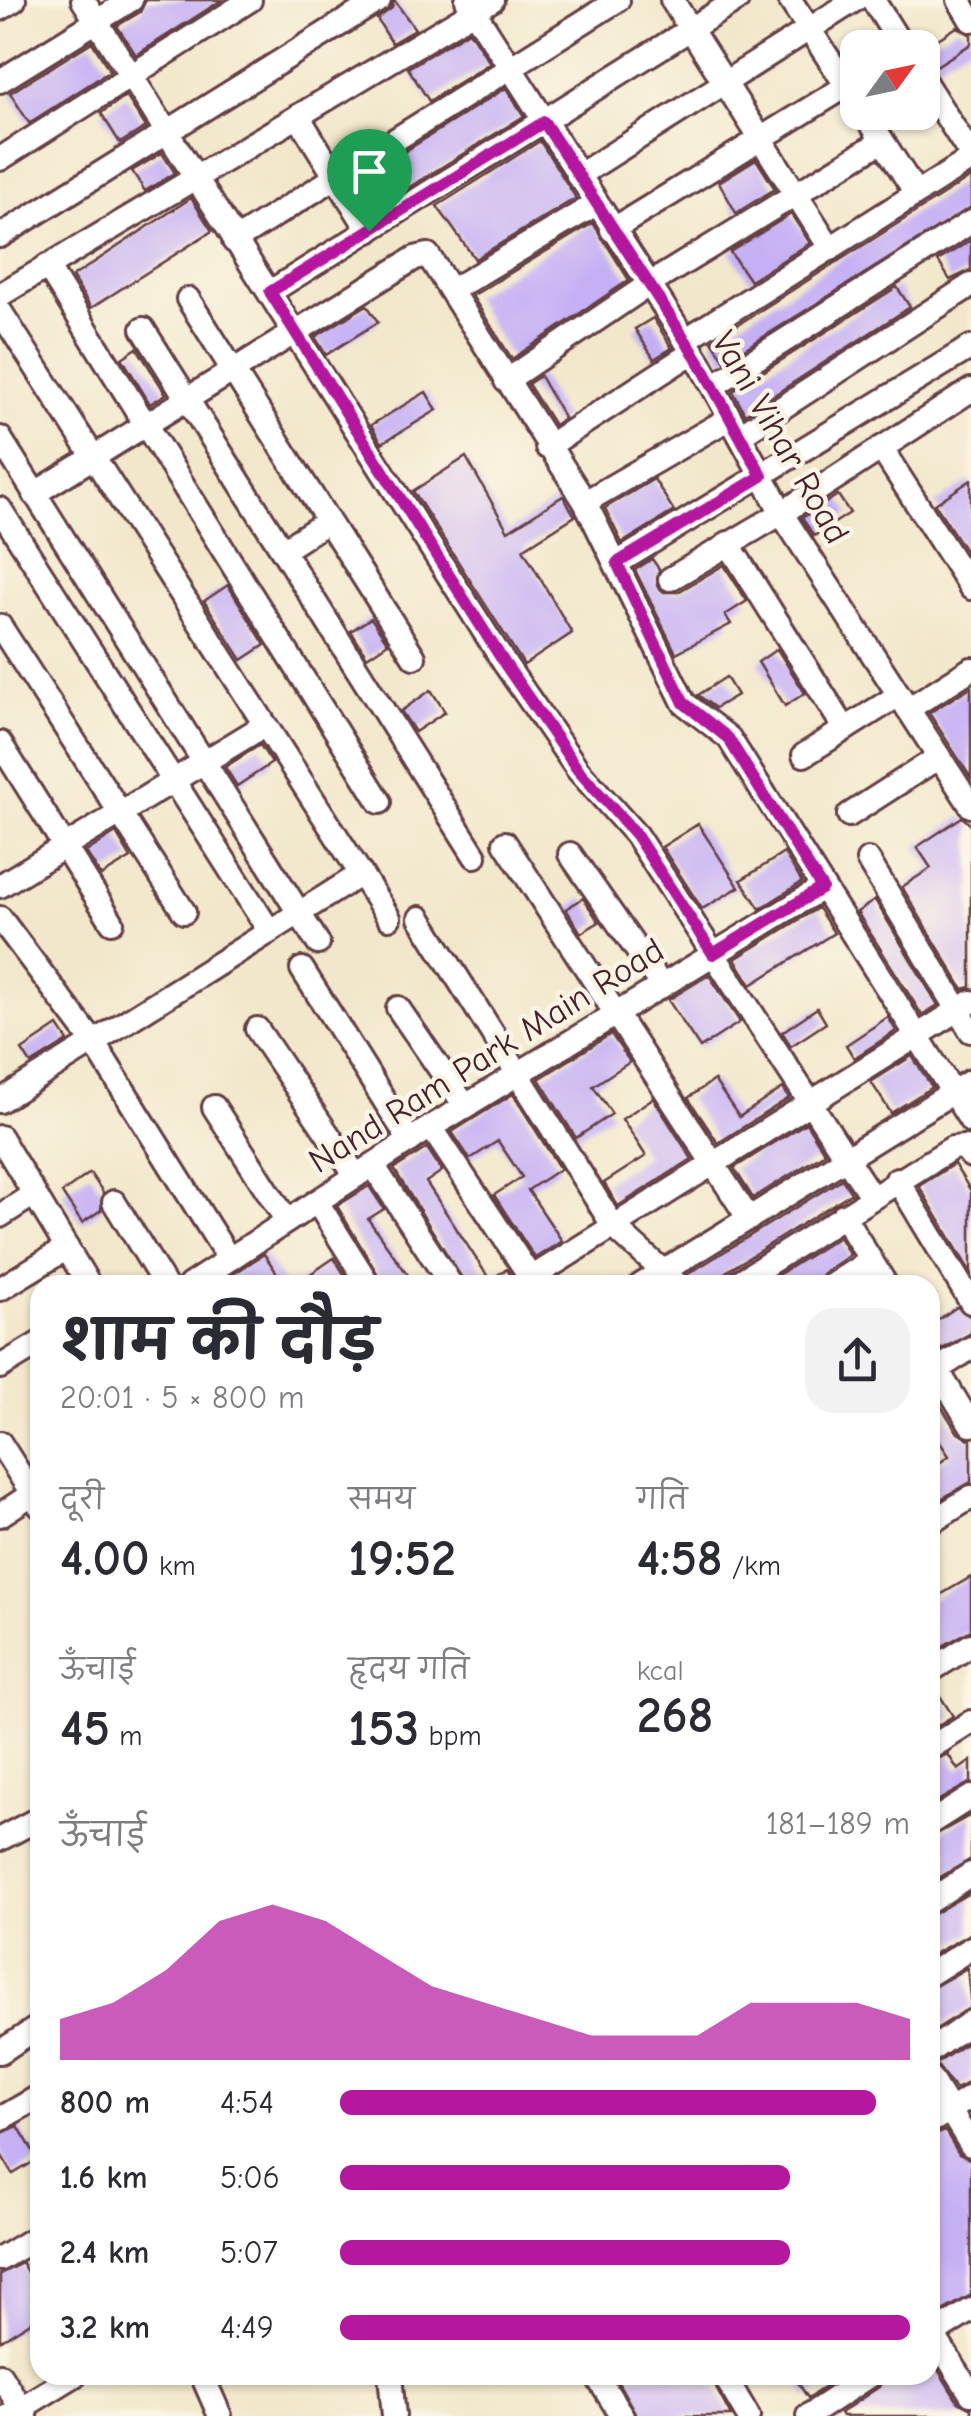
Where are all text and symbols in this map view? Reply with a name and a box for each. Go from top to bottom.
north arrow [840,30,940,130]
map controls [840,30,940,130]
pin [327,129,412,232]
icon: arrive [342,144,397,199]
street label: Vani Vihar Road [703,324,858,551]
street label: Nand Ram Park Main Road [301,929,671,1182]
button: share [805,1308,910,1413]
text: शाम की दौड़ [60,1309,378,1373]
text: 20:01 · 5 × 800 m [60,1379,305,1416]
text: दूरी [60,1484,104,1516]
text: समय [348,1484,415,1516]
text: गति [637,1484,688,1516]
text: 4.00 [60,1530,150,1588]
text: 19:52 [348,1530,456,1588]
text: 4:58 [637,1530,723,1588]
text: km [150,1550,196,1582]
text: /km [723,1550,781,1582]
text: ऊँचाई [60,1654,135,1686]
text: हृदय गति [348,1654,469,1686]
text: kcal [637,1655,684,1687]
text: 268 [637,1687,713,1745]
text: 45 [60,1700,110,1758]
text: 153 [348,1700,419,1758]
text: m [110,1720,143,1752]
text: bpm [419,1720,482,1752]
text: 181–189 m [766,1805,910,1842]
text: ऊँचाई [60,1817,146,1854]
text: 800 m [60,2084,150,2121]
text: 4:54 [220,2084,274,2121]
text: 1.6 km [60,2159,148,2196]
text: 5:06 [220,2159,280,2196]
text: 2.4 km [60,2234,149,2271]
text: 5:07 [220,2234,278,2271]
text: 3.2 km [60,2309,150,2346]
text: 4:49 [220,2309,274,2346]

